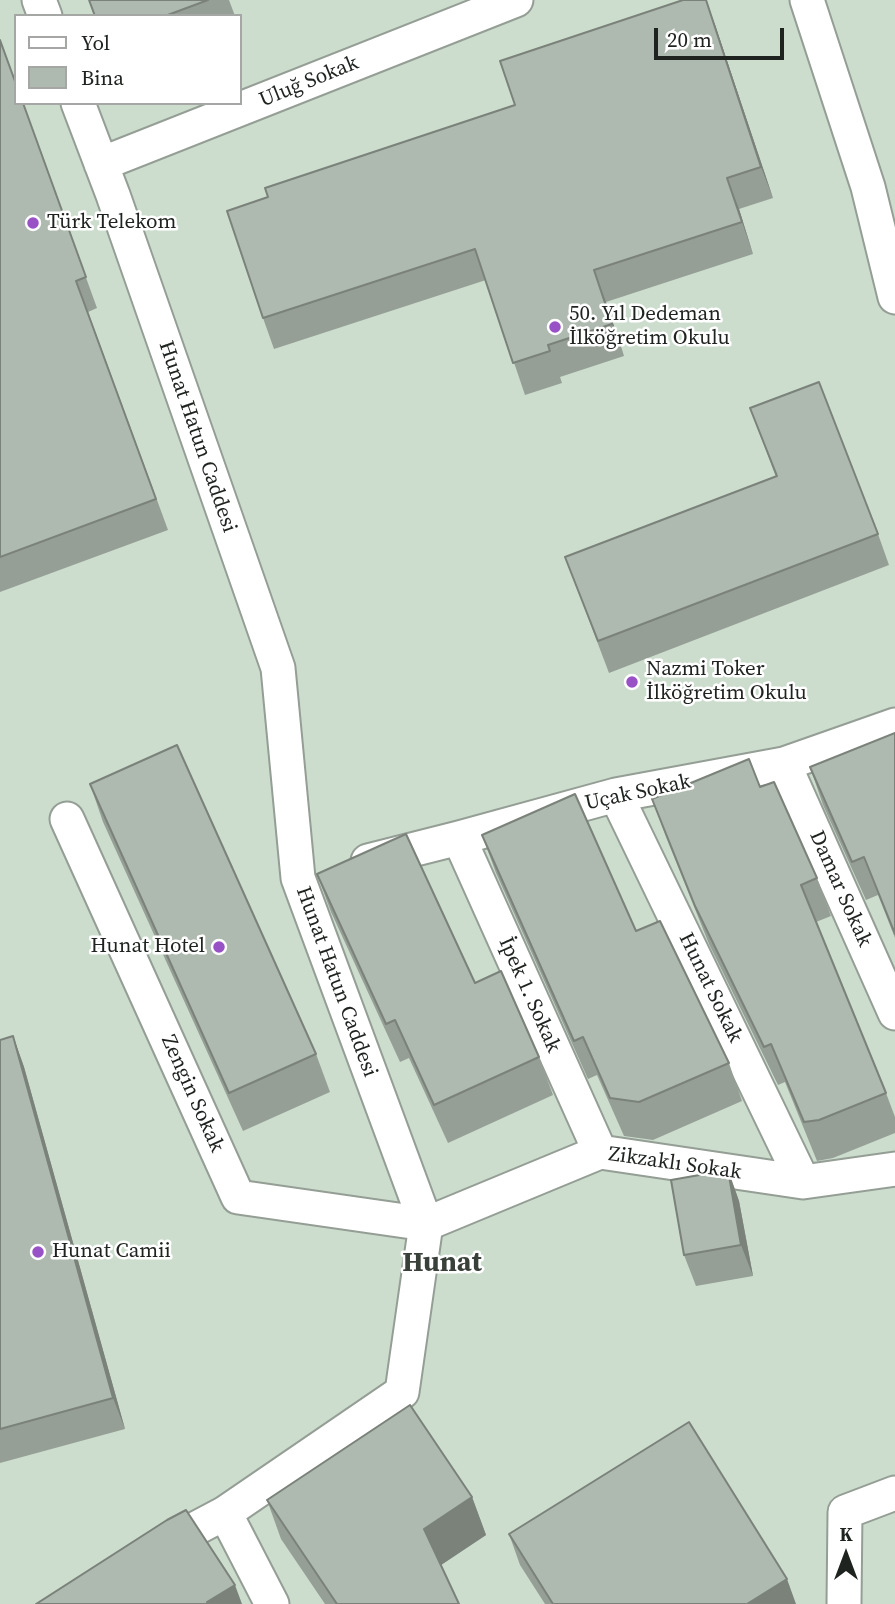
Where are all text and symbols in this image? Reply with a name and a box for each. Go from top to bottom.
legend [14,14,242,105]
scale bar [657,14,786,58]
text: 20 m [667,25,712,54]
text: Yol [81,28,110,57]
street label: Uluğ Sokak [256,51,362,113]
text: Bina [81,63,124,92]
place label: Türk Telekom [47,210,176,236]
marker: Türk Telekom [25,215,41,231]
place label: 50. Yıl Dedeman İlköğretim Okulu [569,302,730,352]
marker: 50. Yıl Dedeman İlköğretim Okulu [547,319,563,335]
street label: Hunat Hatun Caddesi [152,338,242,536]
place label: Nazmi Toker İlköğretim Okulu [646,657,807,707]
marker: Nazmi Toker İlköğretim Okulu [624,674,640,690]
street label: Uçak Sokak [583,769,693,817]
street label: Damar Sokak [803,827,877,951]
street label: Hunat Hatun Caddesi [290,883,382,1081]
street label: Hunat Sokak [673,929,747,1047]
street label: İpek 1. Sokak [492,933,566,1057]
place label: Hunat Hotel [90,934,205,960]
marker: Hunat Hotel [211,939,227,955]
street label: Zengin Sokak [155,1032,229,1156]
street label: Zikzaklı Sokak [607,1142,743,1186]
place label: Hunat Camii [52,1239,171,1265]
marker: Hunat Camii [30,1244,46,1260]
district label: Hunat [402,1247,482,1281]
north arrow [811,1520,881,1590]
text: K [839,1521,853,1547]

